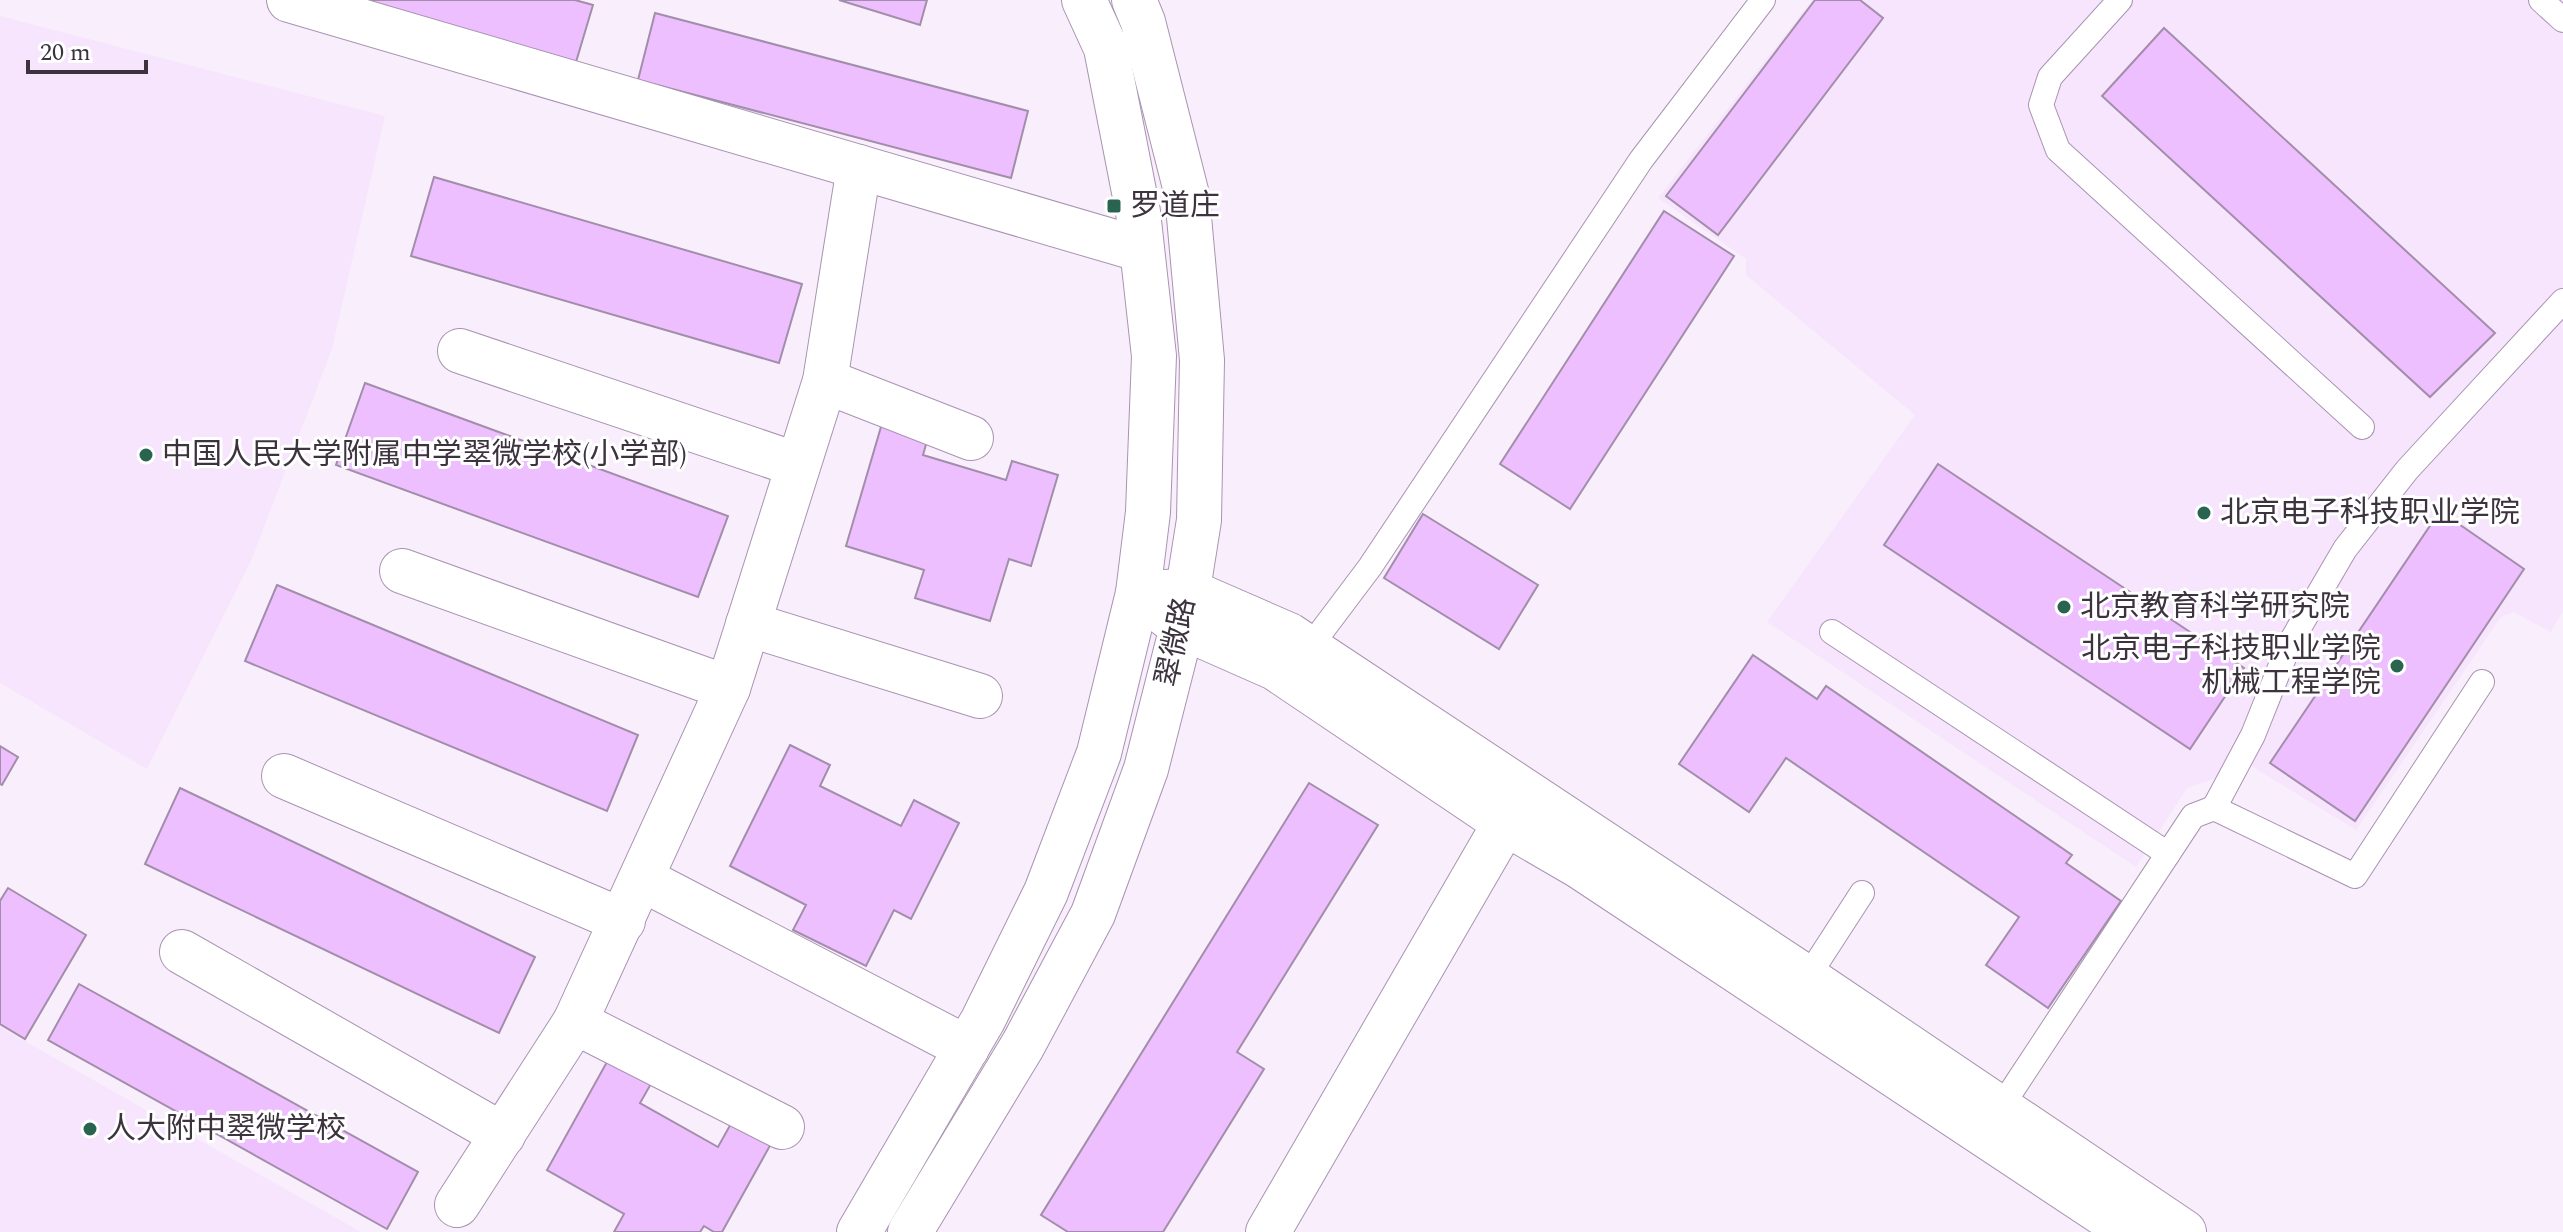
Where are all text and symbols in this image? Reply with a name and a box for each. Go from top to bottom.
scale bar [28,24,146,74]
text: 20 m [40,35,91,71]
place label: 罗道庄 [1130,183,1220,229]
marker: 罗道庄 [1105,197,1123,215]
place label: 中国人民大学附属中学翠微学校(小学部) [162,432,687,478]
marker: 中国人民大学附属中学翠微学校(小学部) [137,446,155,464]
place label: 北京电子科技职业学院 [2220,490,2520,536]
marker: 北京电子科技职业学院 [2195,504,2213,522]
place label: 北京教育科学研究院 [2080,584,2350,630]
street label: 翠微路 [1144,593,1208,691]
marker: 北京教育科学研究院 [2055,598,2073,616]
place label: 北京电子科技职业学院 机械工程学院 [2081,626,2381,706]
marker: 北京电子科技职业学院 机械工程学院 [2388,657,2406,675]
place label: 人大附中翠微学校 [106,1106,346,1152]
marker: 人大附中翠微学校 [81,1120,99,1138]

